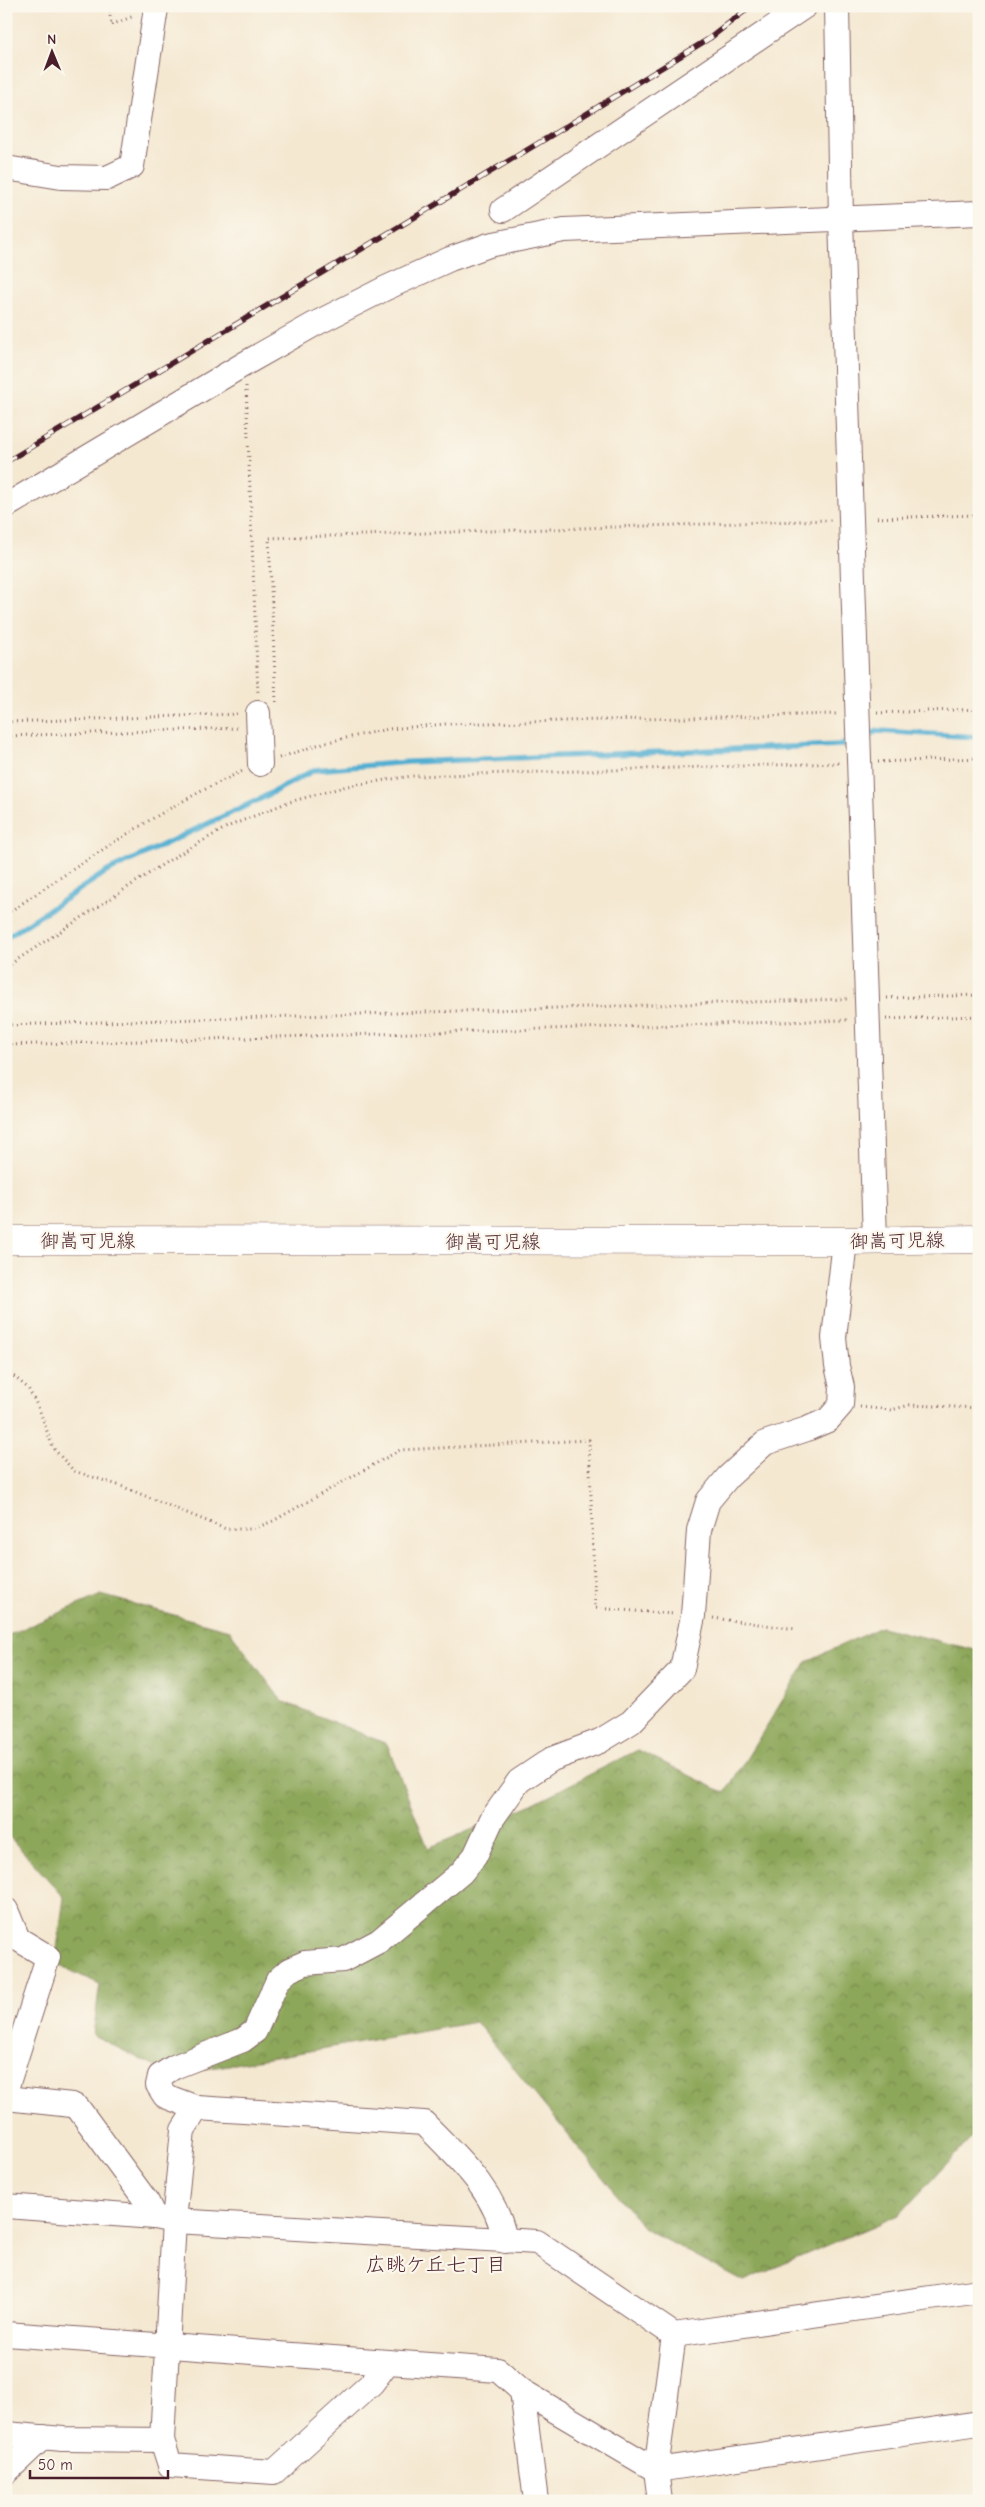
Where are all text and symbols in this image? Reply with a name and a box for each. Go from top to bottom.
north arrow [28,28,78,78]
text: N [47,31,56,48]
street label: 御嵩可児線 [849,1229,945,1253]
street label: 御嵩可児線 [40,1230,136,1252]
street label: 御嵩可児線 [445,1231,541,1253]
district label: 広眺ケ丘七丁目 [366,2253,506,2276]
scale bar [30,2447,168,2479]
text: 50 m [38,2456,73,2474]

